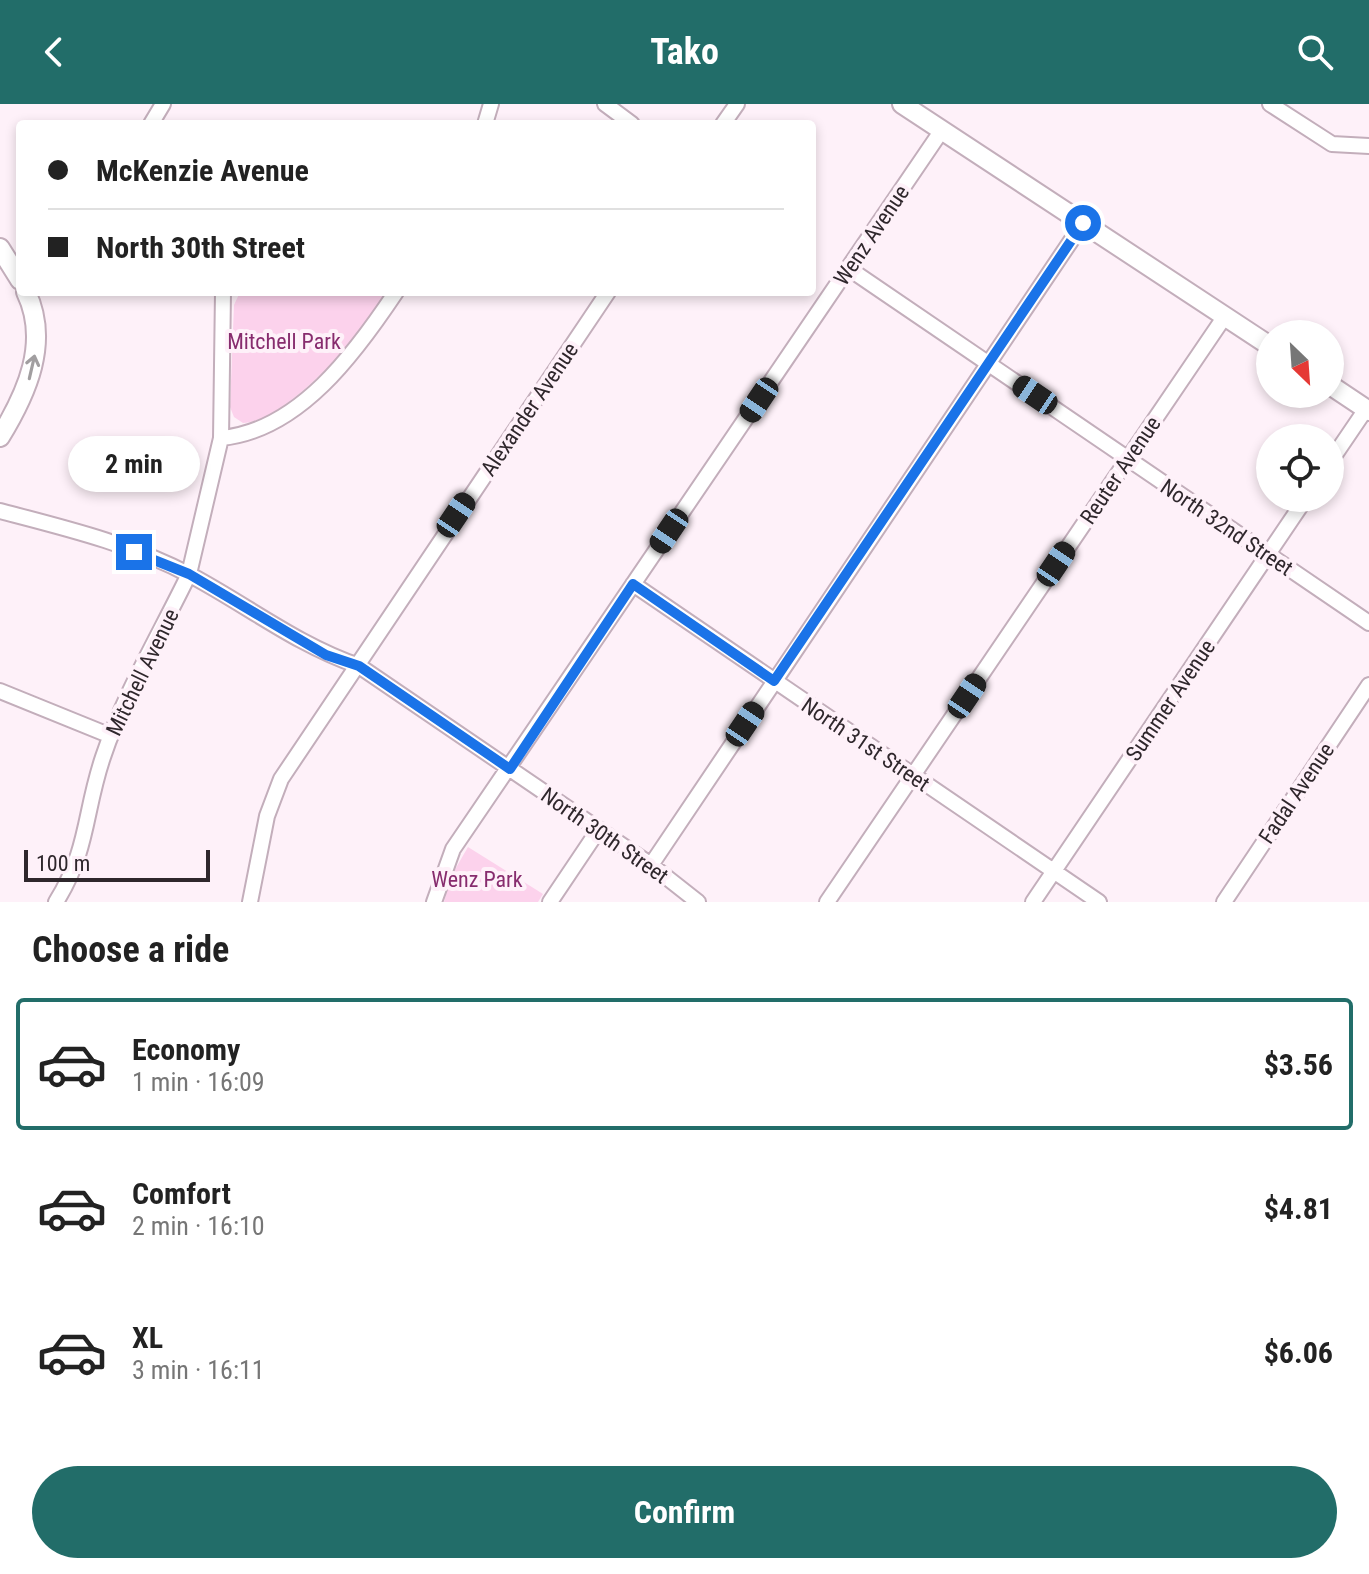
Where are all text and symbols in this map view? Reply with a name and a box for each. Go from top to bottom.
icon: back [32,30,76,74]
icon: search [1293,30,1337,74]
text: Tako [650,31,719,73]
text: McKenzie Avenue [96,153,309,188]
street label: Wenz Avenue [829,180,914,290]
route start [1065,205,1101,241]
text: North 30th Street [96,230,305,265]
north arrow [1256,320,1344,408]
map controls [1256,320,1344,512]
park label: Mitchell Park [227,329,341,354]
street label: Alexander Avenue [476,338,583,481]
one-way arrow [25,355,40,381]
car [1008,372,1062,418]
car [736,373,782,427]
street label: Reuter Avenue [1075,412,1166,529]
button: locate [1256,424,1344,512]
callout: 2 min [68,436,200,492]
text: 2 min [105,449,163,479]
street label: North 32nd Street [1156,474,1298,581]
car [433,488,479,542]
car [646,504,692,558]
route end [116,534,152,570]
car [1033,537,1079,591]
street label: Mitchell Avenue [101,605,184,740]
street label: Summer Avenue [1121,635,1220,766]
car [944,669,990,723]
street label: North 31st Street [797,692,934,796]
car [722,697,768,751]
street label: Fadal Avenue [1254,738,1339,848]
street label: North 30th Street [536,782,673,889]
scale bar [24,846,210,882]
text: 100 m [36,851,90,876]
park label: Wenz Park [431,867,523,892]
text: Choose a ride [32,929,229,971]
icon: car [36,1028,108,1100]
text: Economy [132,1032,240,1067]
text: $3.56 [1264,1047,1333,1082]
text: 1 min · 16:09 [132,1067,265,1097]
icon: car [36,1172,108,1244]
text: Comfort [132,1176,231,1211]
text: $4.81 [1264,1191,1333,1226]
text: 2 min · 16:10 [132,1211,265,1241]
icon: car [36,1316,108,1388]
text: XL [132,1320,163,1355]
text: $6.06 [1264,1335,1333,1370]
text: 3 min · 16:11 [132,1355,265,1385]
button: Confirm [32,1466,1337,1558]

